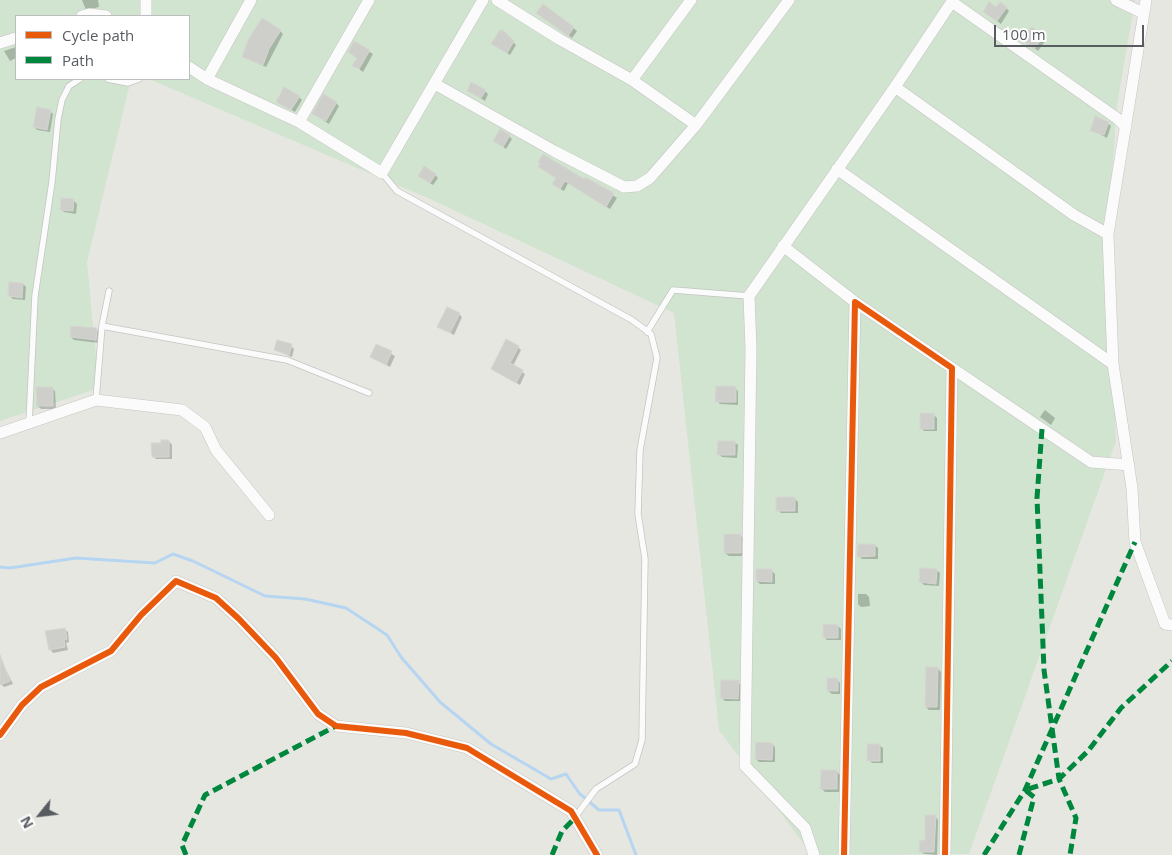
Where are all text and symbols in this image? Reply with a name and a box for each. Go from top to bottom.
legend [15,15,190,80]
scale bar [997,15,1147,47]
text: 100 m [1002,24,1046,44]
text: Cycle path [62,25,134,45]
text: Path [62,50,94,70]
north arrow [15,790,65,840]
text: N [15,813,38,832]

